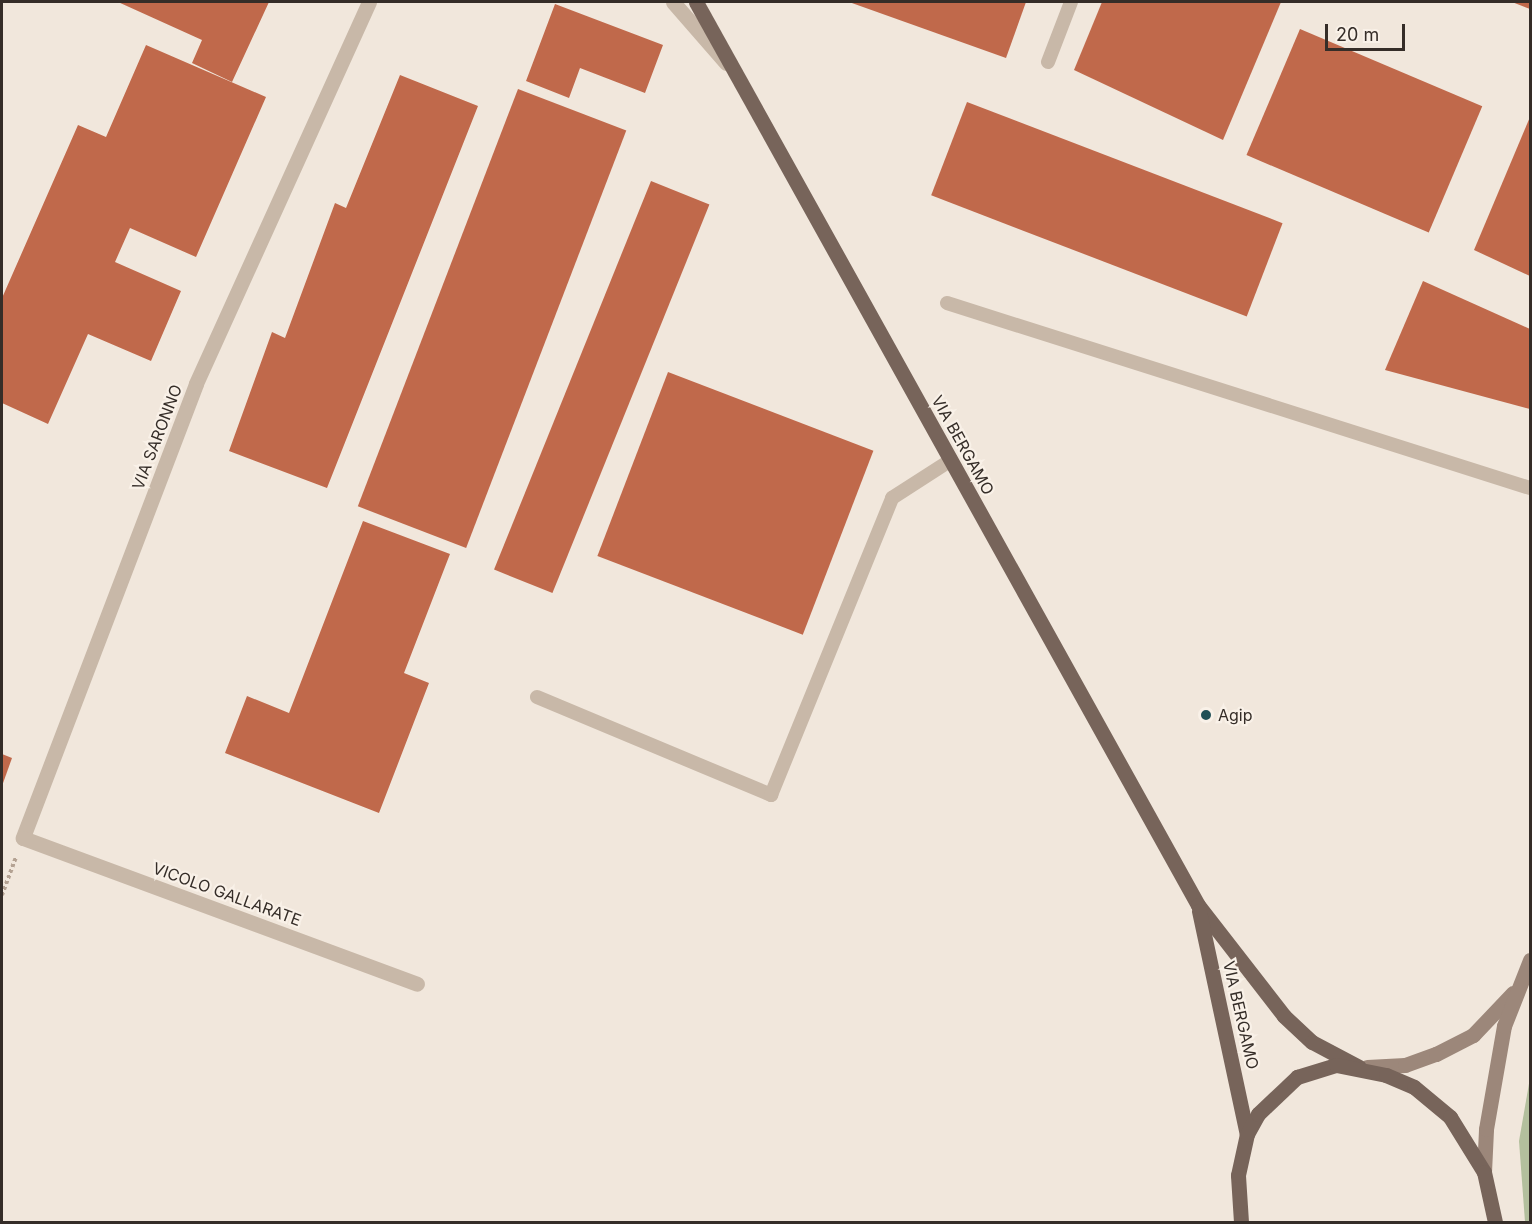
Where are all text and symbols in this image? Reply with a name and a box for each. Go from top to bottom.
scale bar [1328,12,1408,50]
text: 20 m [1336,24,1379,45]
street label: VIA SARONNO [128,382,186,492]
street label: VIA BERGAMO [928,392,998,498]
place label: Agip [1218,705,1253,725]
marker: Agip [1199,708,1213,722]
street label: VICOLO GALLARATE [150,858,304,930]
street label: VIA BERGAMO [1219,959,1263,1071]

